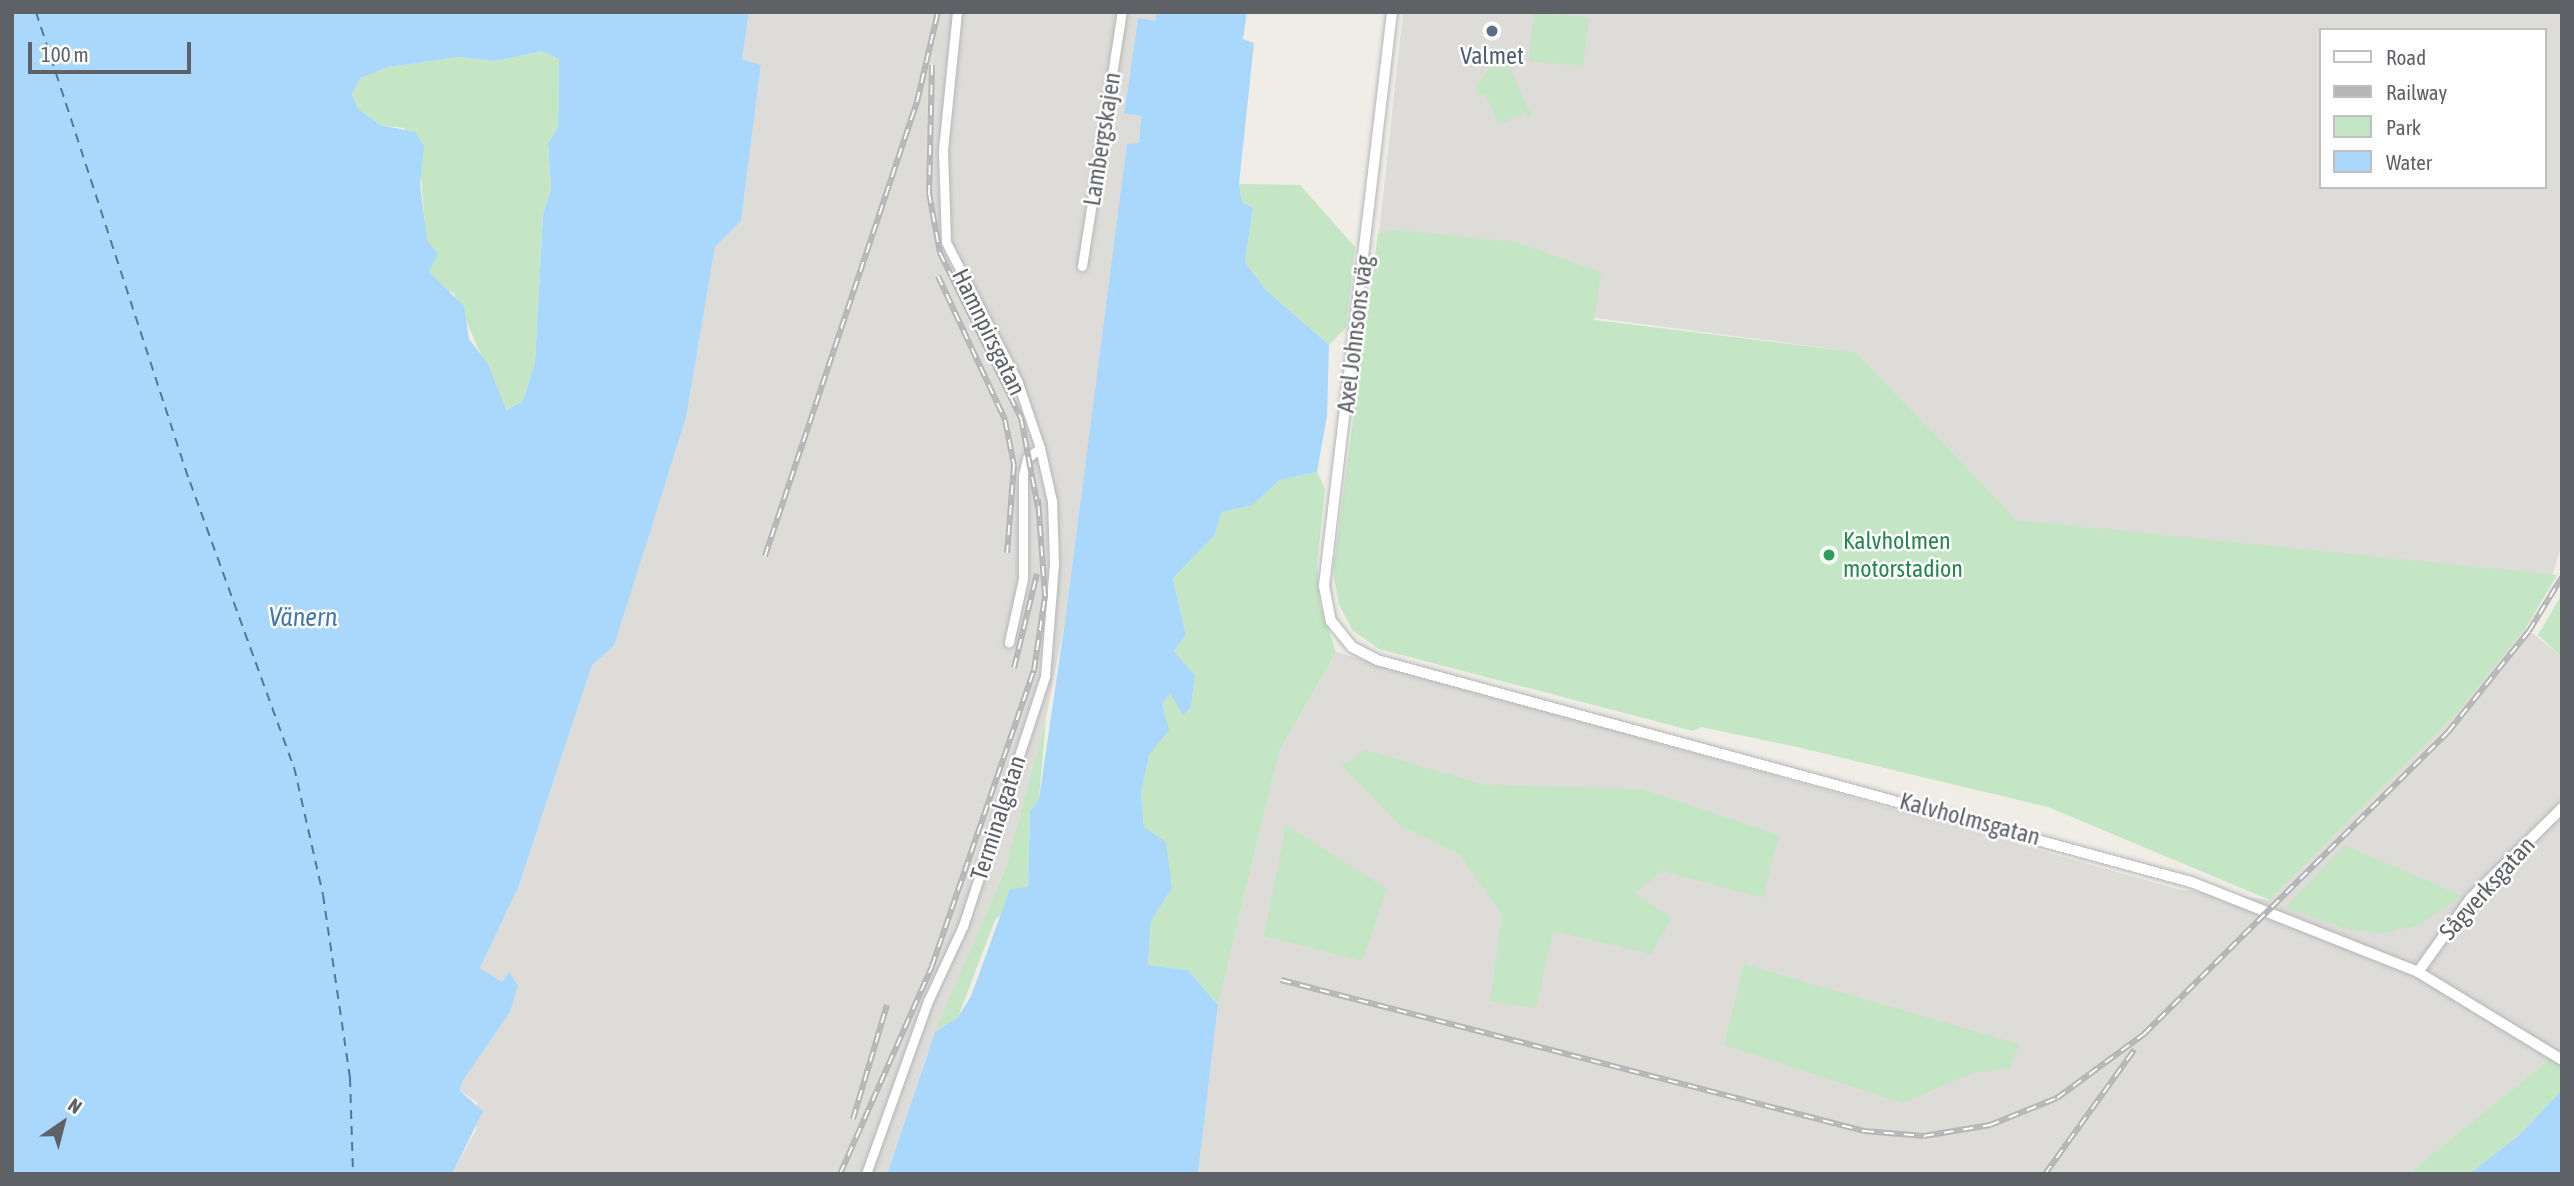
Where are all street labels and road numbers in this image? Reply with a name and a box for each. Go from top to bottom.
street label: Lambergskajen [1077,70,1127,208]
street label: Axel Johnsons väg [1331,254,1379,414]
street label: Hamnpirsgatan [946,264,1032,400]
street label: Terminalgatan [964,752,1032,884]
street label: Kalvholmsgatan [1897,786,2043,852]
street label: Sågverksgatan [2433,830,2541,946]

